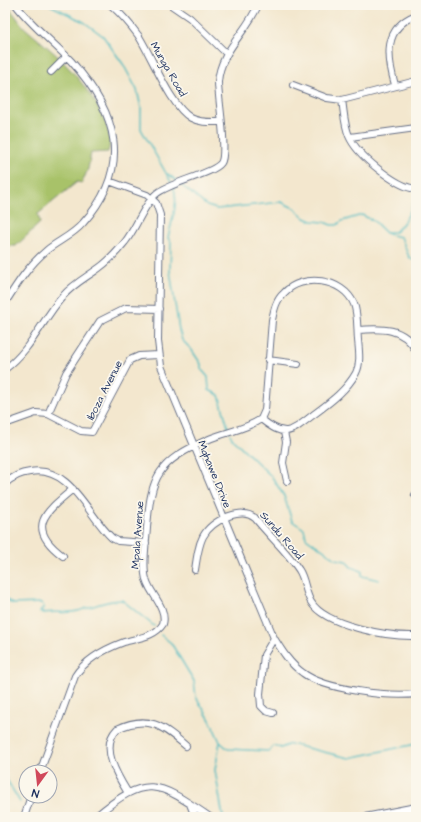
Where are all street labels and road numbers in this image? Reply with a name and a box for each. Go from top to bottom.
street label: Munga Road [146,39,191,100]
street label: Iboza Avenue [83,358,126,423]
street label: Mqhawe Drive [194,438,235,510]
street label: Mpala Avenue [128,500,147,570]
street label: Sundu Road [257,508,307,563]

